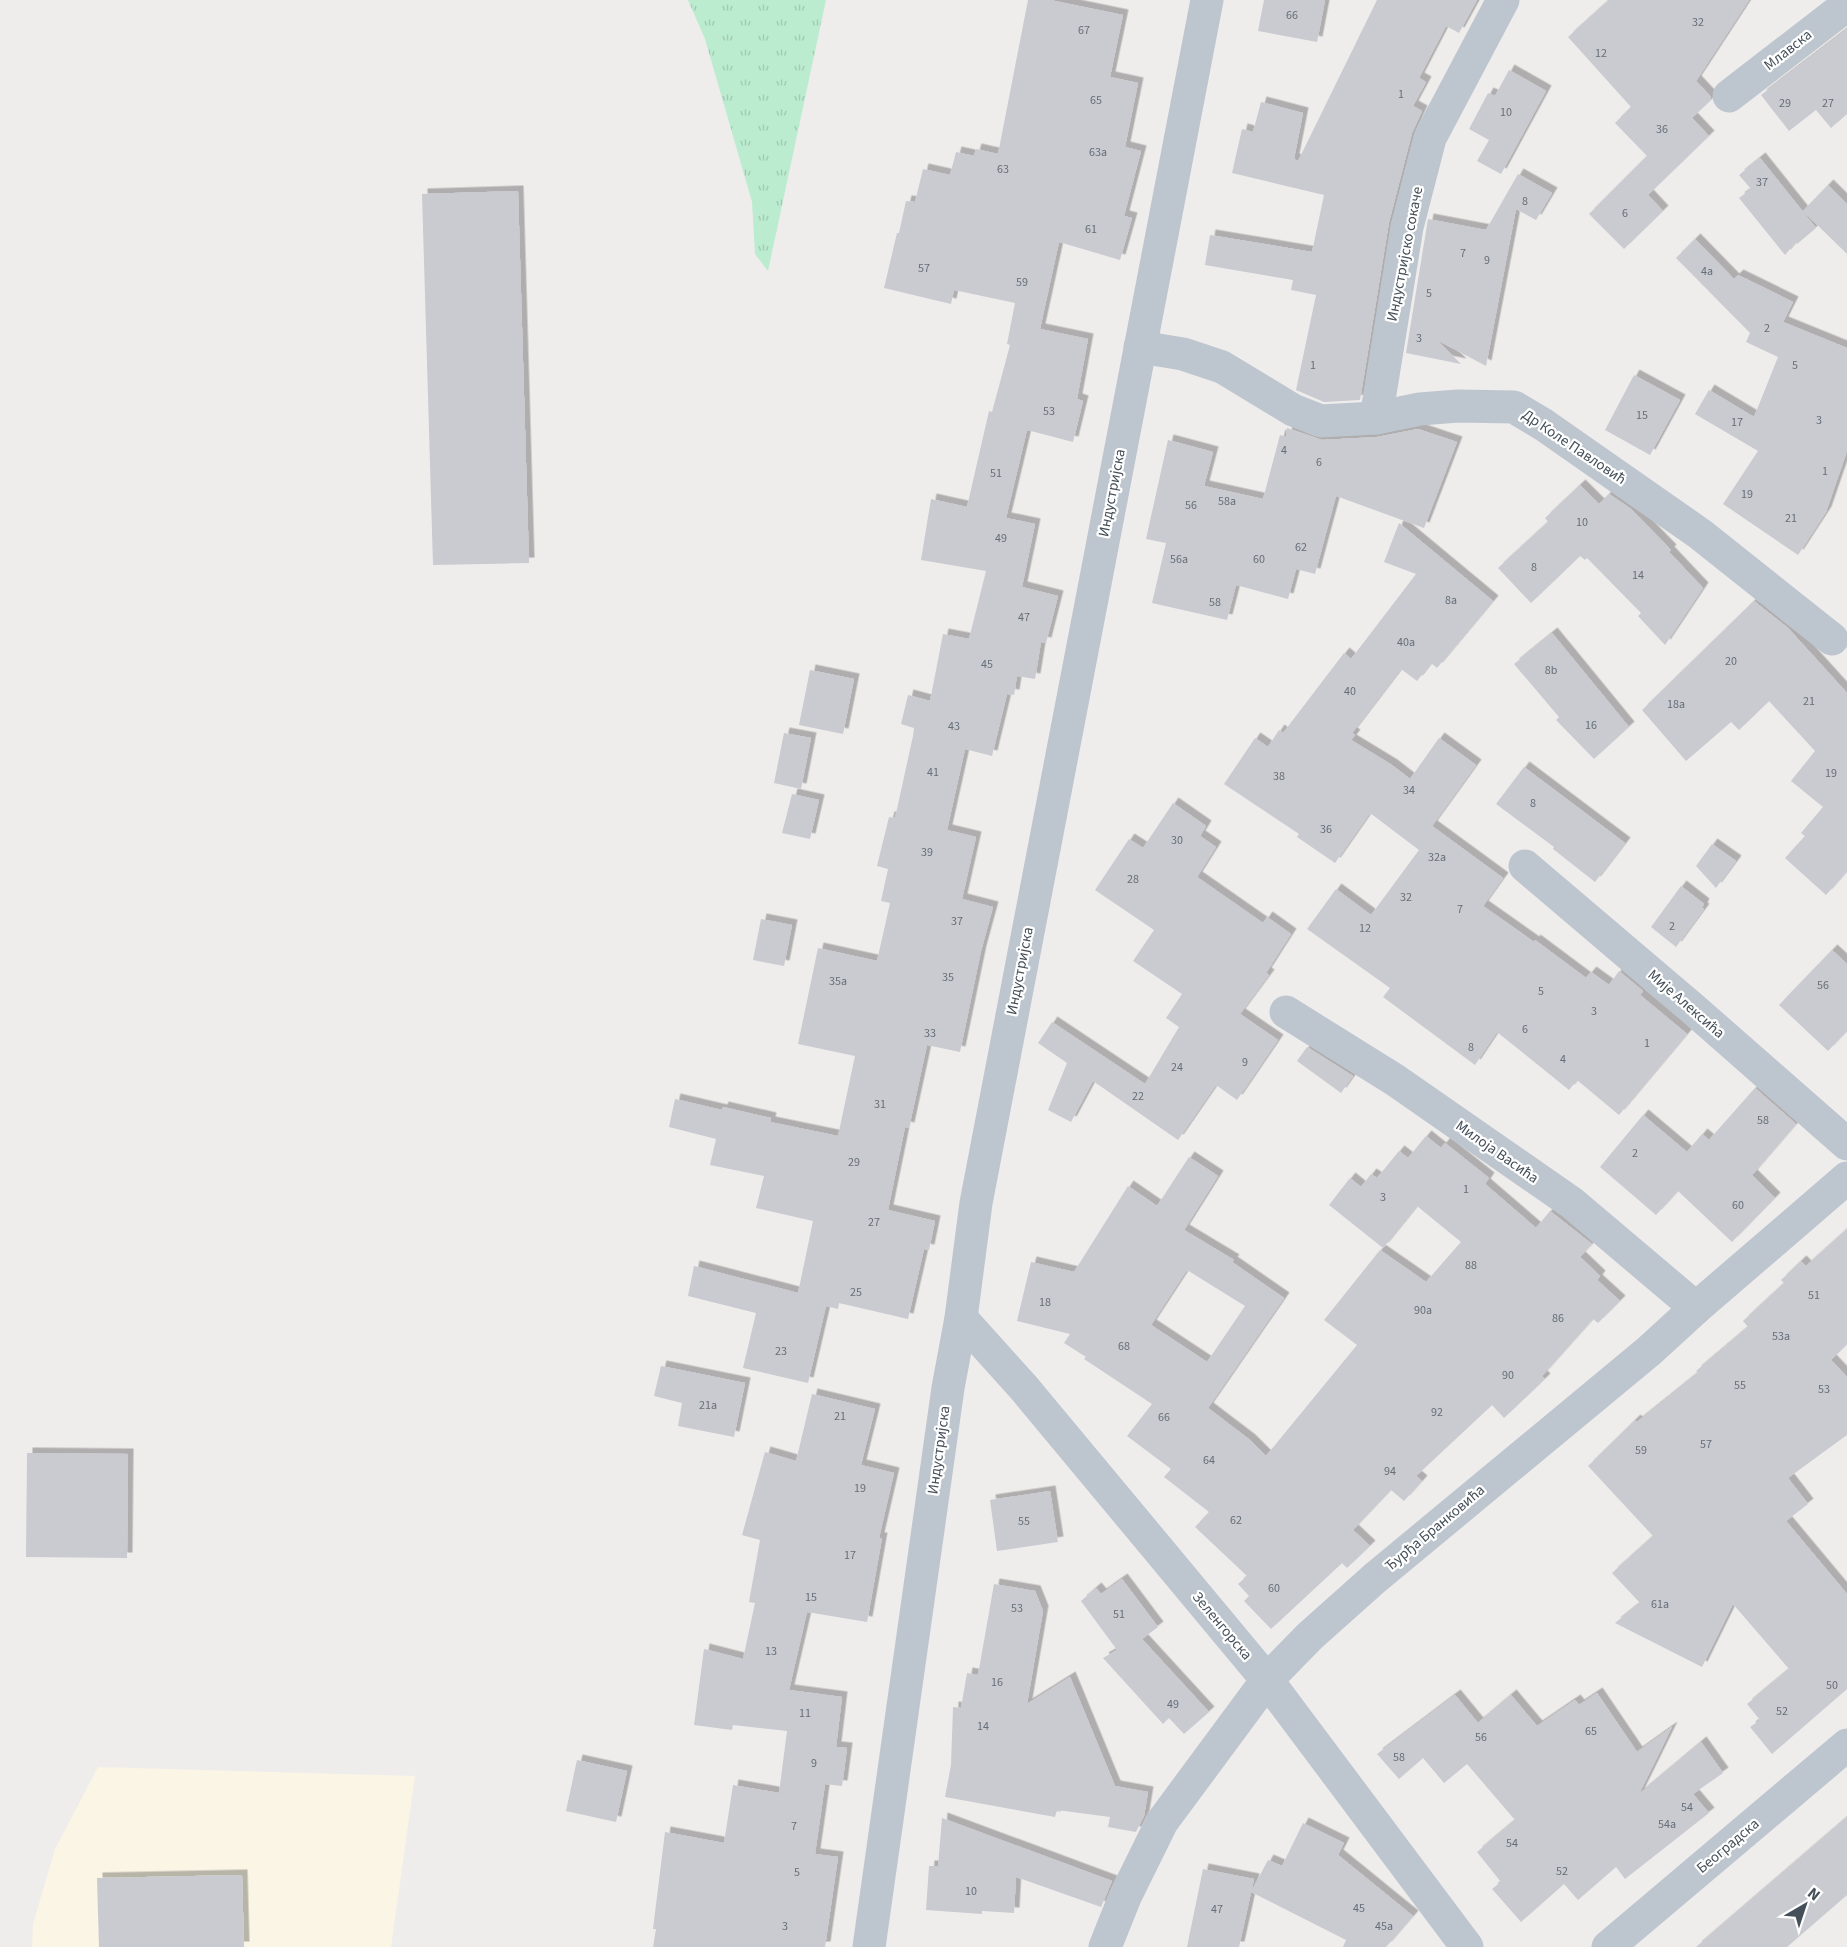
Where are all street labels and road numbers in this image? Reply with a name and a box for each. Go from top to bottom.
street label: Млавска [1760,25,1816,75]
street label: Индустријско сокаче [1382,185,1428,323]
street label: Др Коле Павловић [1518,404,1630,490]
street label: Индустријска [1093,447,1131,539]
street label: Индустријска [1001,925,1039,1017]
street label: Мије Алексића [1643,965,1729,1043]
street label: Милоја Васића [1451,1116,1543,1188]
street label: Индустријска [922,1404,956,1496]
street label: Ђурђа Бранковића [1381,1480,1489,1576]
street label: Зеленгорска [1187,1587,1257,1665]
street label: Београдска [1692,1814,1764,1878]

